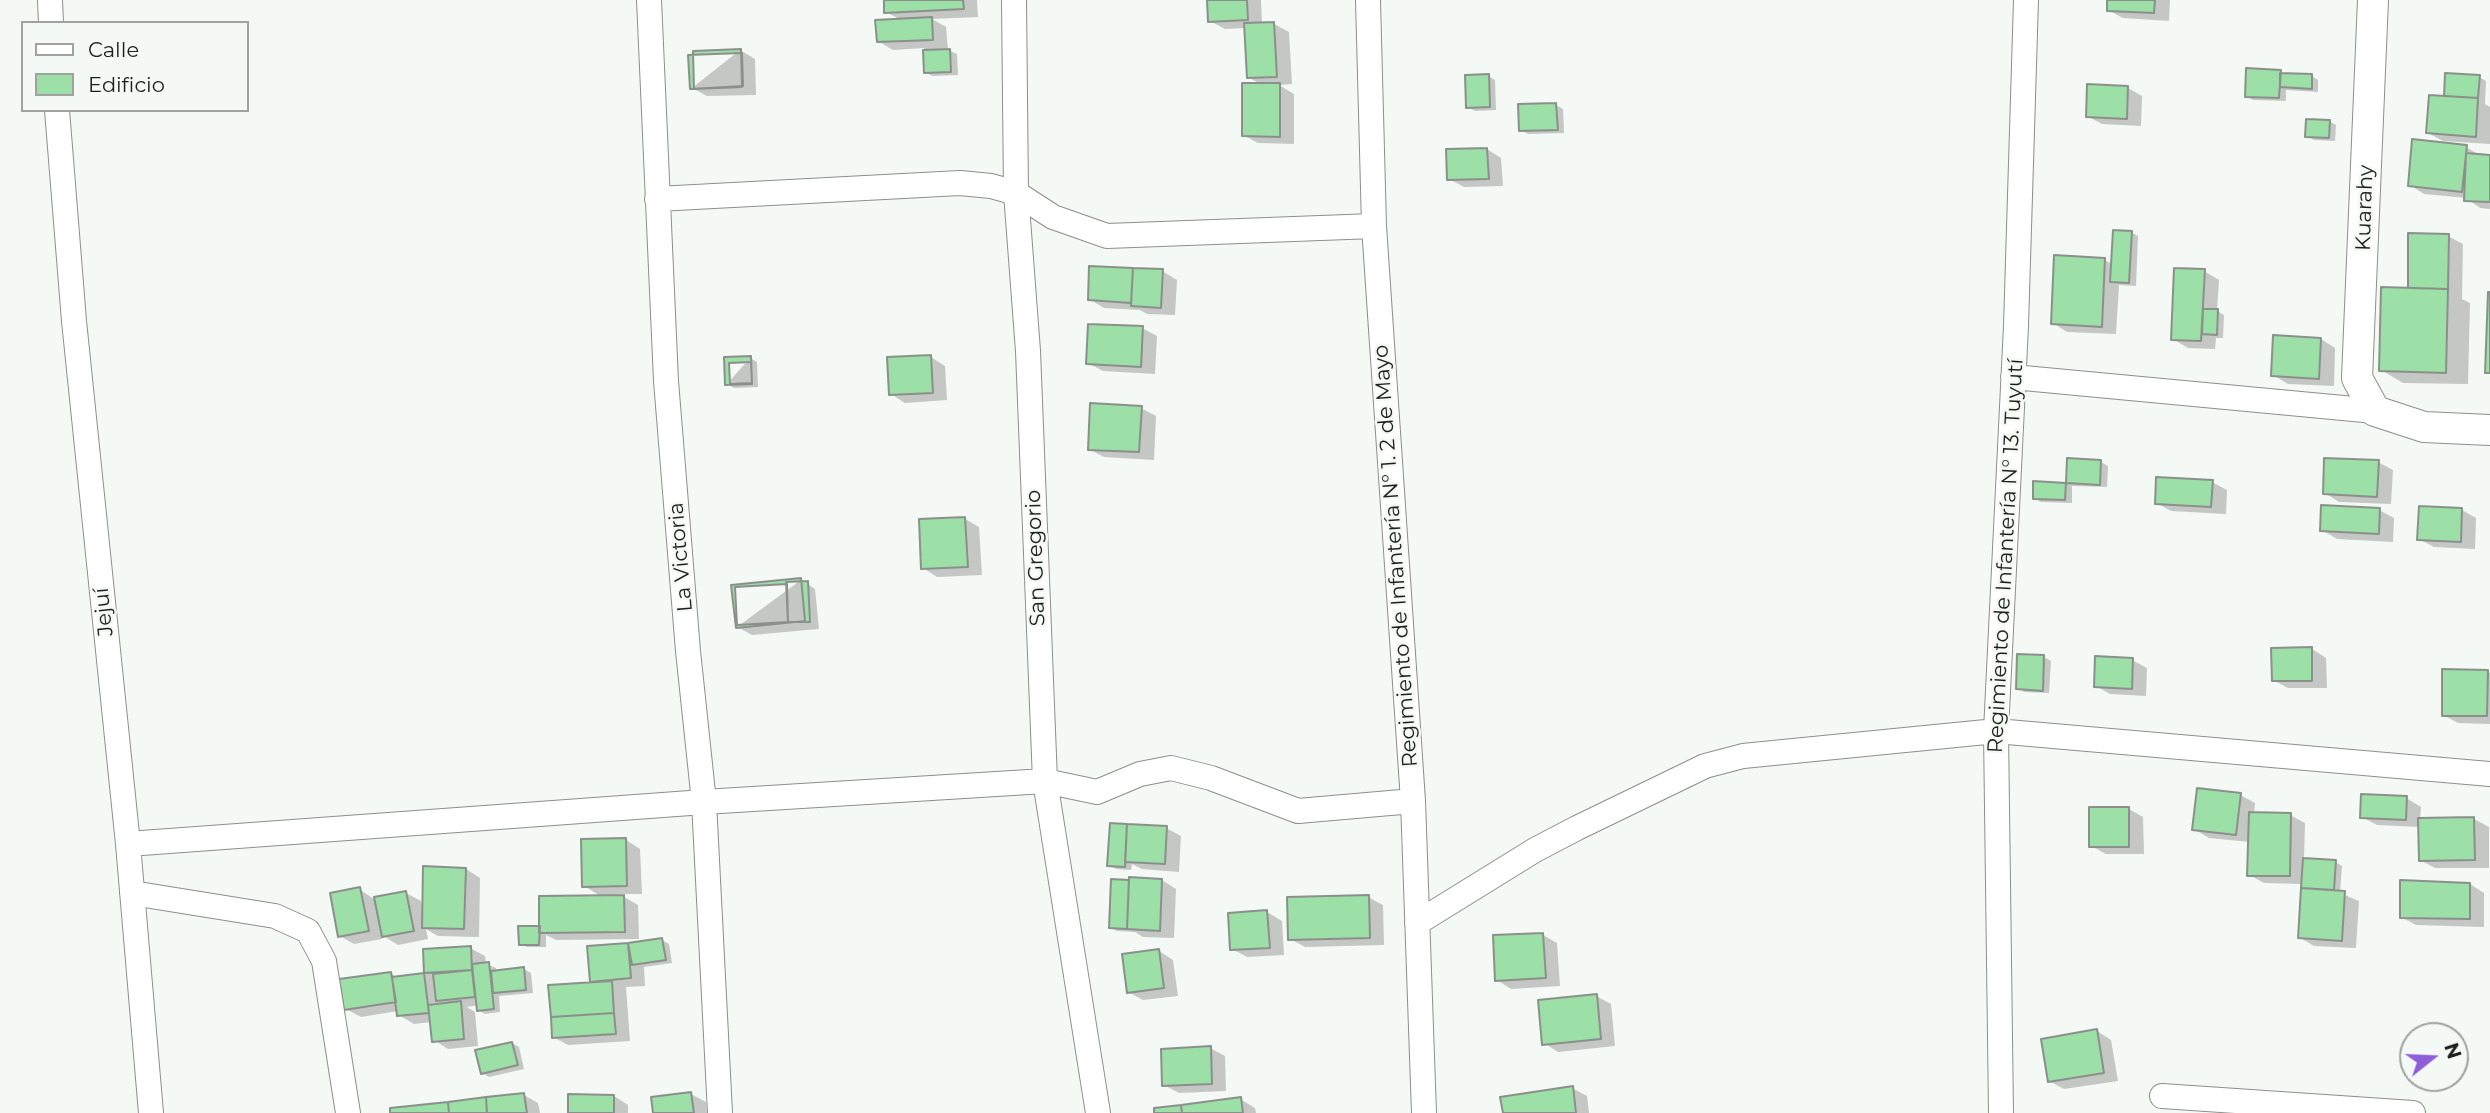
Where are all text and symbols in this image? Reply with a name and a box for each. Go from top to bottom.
legend [21,21,248,112]
text: Calle [88,37,139,62]
text: Edificio [88,72,165,97]
street label: Kuarahy [2351,165,2379,251]
street label: Regimiento de Infantería N° 1. 2 de Mayo [1369,344,1423,768]
street label: Regimiento de Infantería N° 13. Tuyutí [1983,358,2029,754]
street label: San Gregorio [1021,489,1051,627]
street label: La Victoria [664,501,698,613]
street label: Jejuí [89,587,119,637]
north arrow [2399,1022,2469,1092]
text: N [2439,1040,2466,1062]

